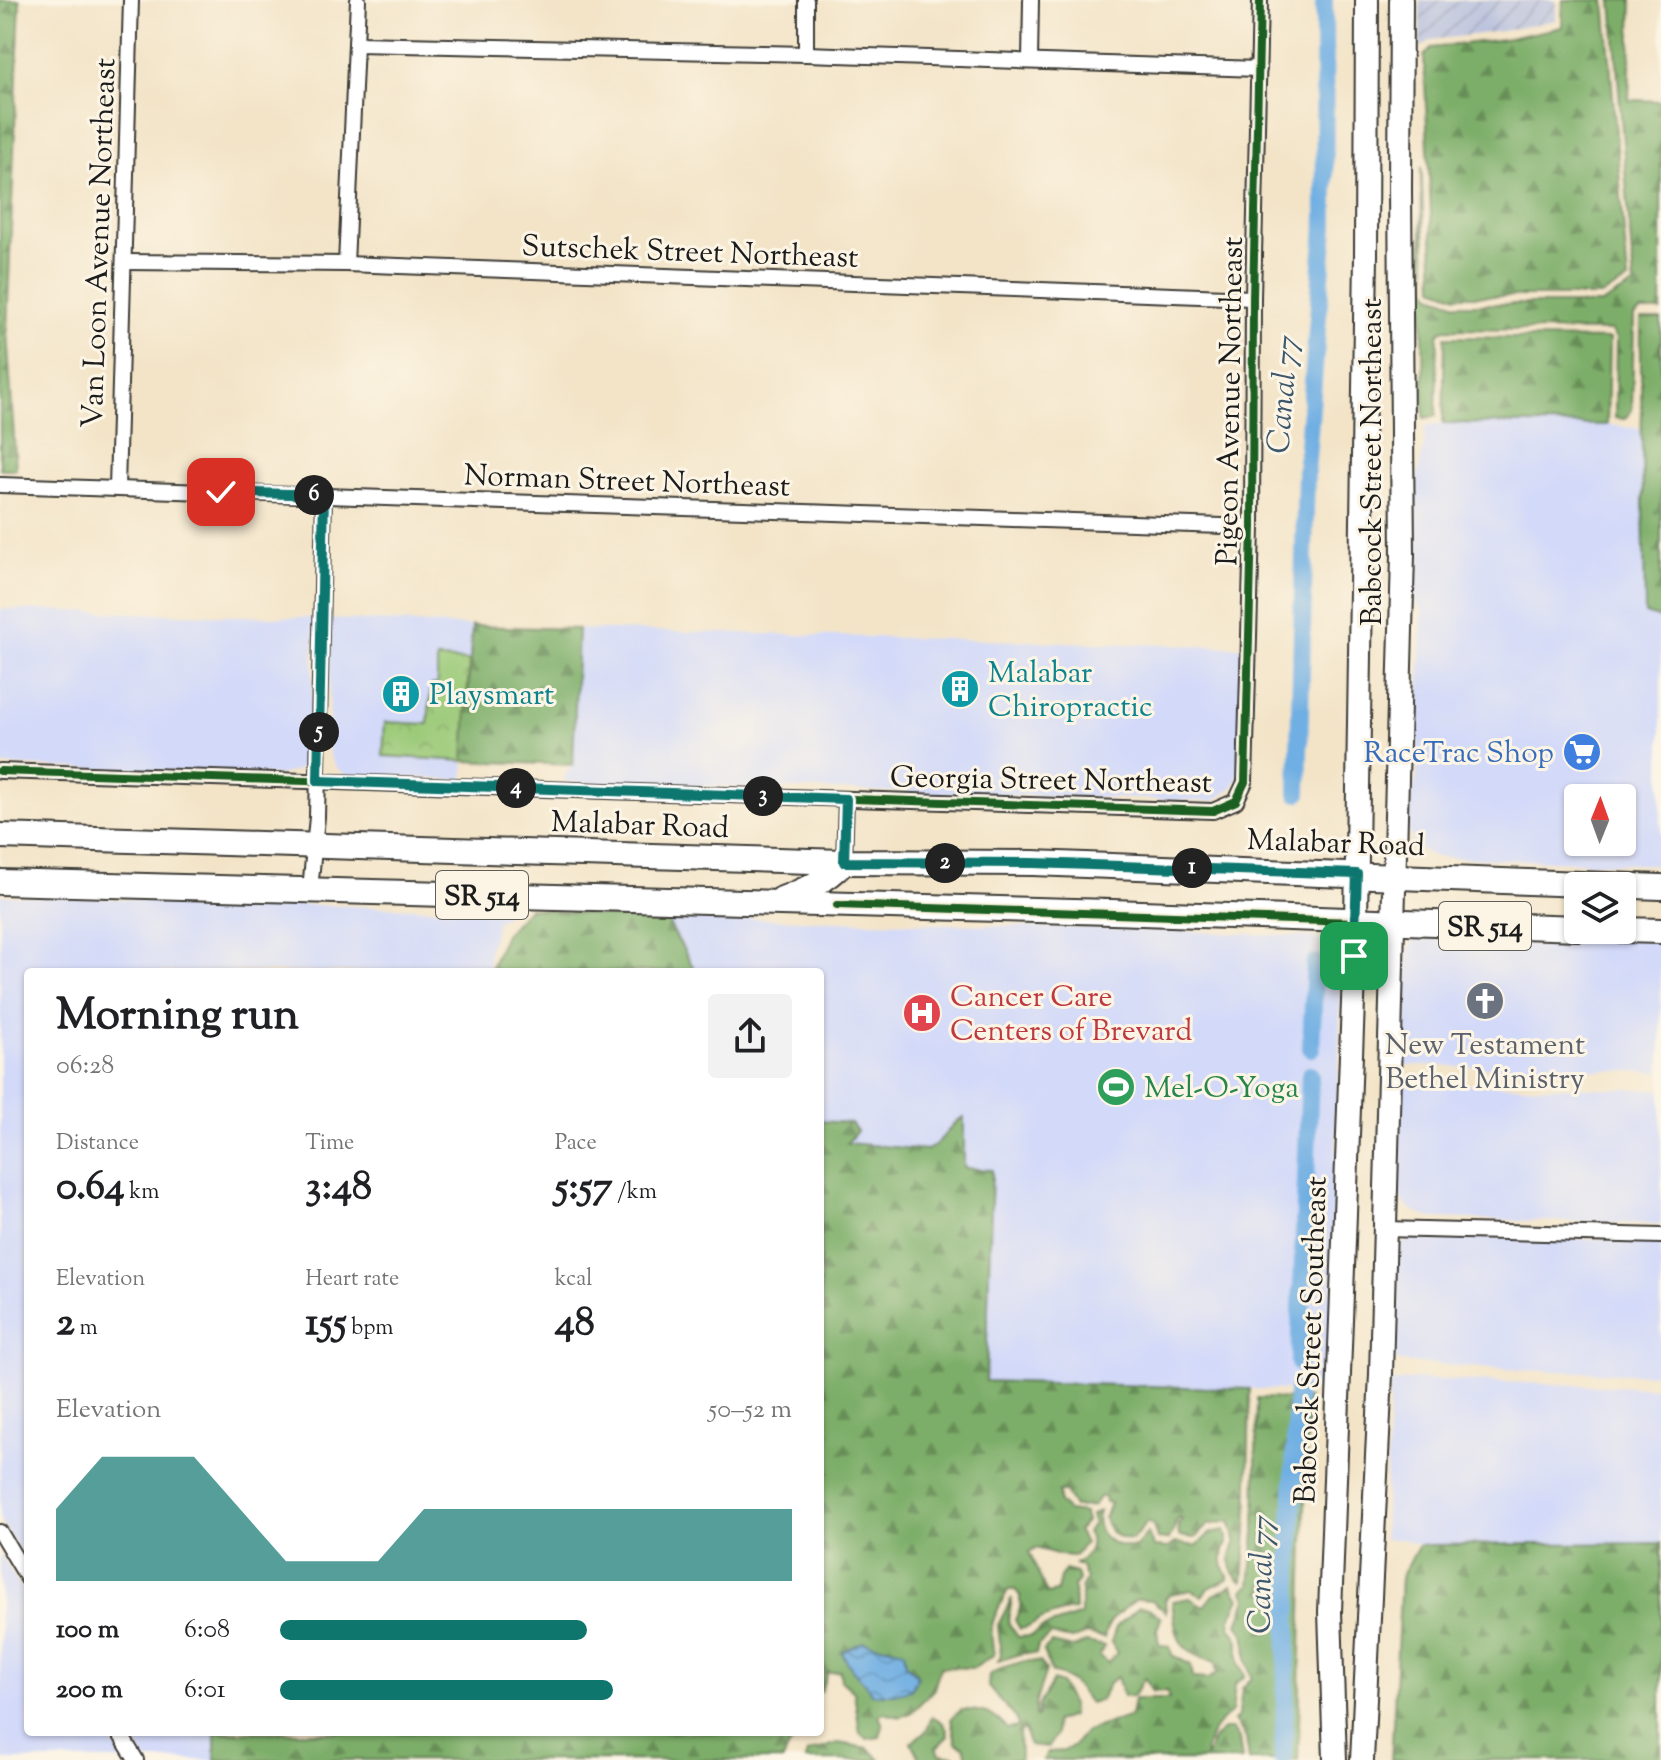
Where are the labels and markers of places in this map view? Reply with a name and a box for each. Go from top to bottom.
pin [187,458,255,526]
pin: 6 [294,475,334,515]
place label: Malabar Chiropractic [988,653,1152,730]
building icon: Malabar Chiropractic [939,668,981,710]
building icon: Playsmart [380,673,422,715]
place label: Playsmart [429,675,554,718]
pin: 5 [299,712,339,752]
supermarket icon: RaceTrac Shop [1561,731,1603,773]
place label: RaceTrac Shop [1363,733,1554,776]
pin: 4 [496,768,536,808]
pin: 3 [743,776,783,816]
pin: 2 [925,843,965,883]
pin: 1 [1172,848,1212,888]
pin [1320,922,1388,990]
place label: Cancer Care Centers of Brevard [950,977,1193,1054]
church icon: New Testament Bethel Ministry [1464,980,1506,1022]
hospital icon: Cancer Care Centers of Brevard [901,992,943,1034]
place label: New Testament Bethel Ministry [1385,1025,1585,1102]
sports icon: Mel-O-Yoga [1095,1066,1137,1108]
place label: Mel-O-Yoga [1144,1068,1299,1111]

